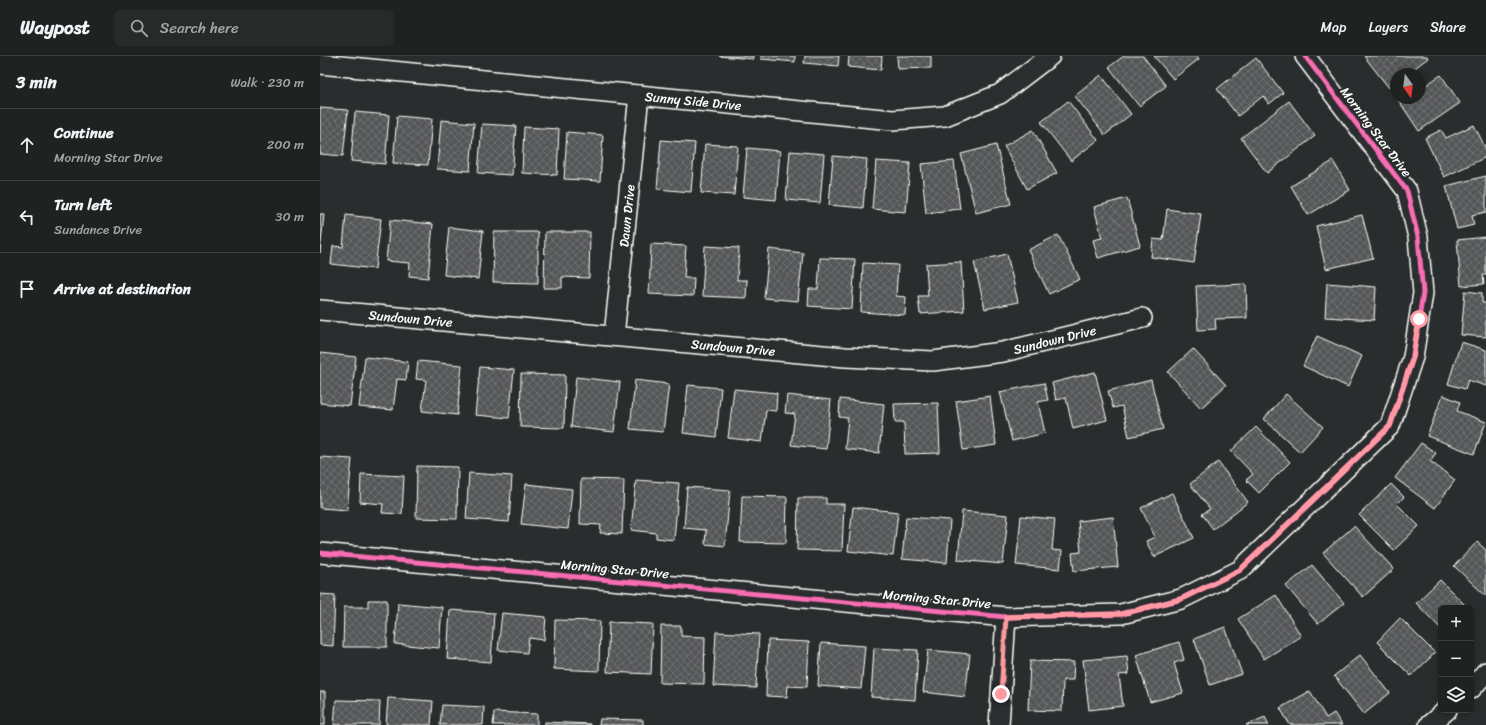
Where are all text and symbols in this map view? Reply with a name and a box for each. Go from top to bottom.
search box [114,10,394,46]
text: Waypost [20,11,90,44]
text: Search here [160,15,239,41]
text: Map [1321,15,1346,40]
text: Layers [1368,15,1408,40]
text: Share [1430,15,1466,40]
icon: search [128,17,150,39]
text: 3 min [16,67,57,97]
north arrow [1390,68,1426,104]
text: Walk · 230 m [230,71,304,94]
street label: Morning Star Drive [1334,82,1418,183]
street label: Sunny Side Drive [644,84,743,117]
text: Continue [54,120,114,146]
text: 200 m [267,133,304,156]
icon: ahead [16,134,38,156]
text: Morning Star Drive [54,146,163,169]
street label: Dawn Drive [612,183,641,248]
text: Turn left [54,192,112,218]
text: 30 m [275,205,304,228]
icon: left [16,206,38,228]
text: Sundance Drive [54,218,142,241]
text: Arrive at destination [54,276,191,302]
icon: arrive [16,278,38,300]
street label: Sundown Drive [368,303,454,333]
route start [1410,310,1428,328]
street label: Sundown Drive [1011,318,1099,361]
street label: Sundown Drive [690,332,777,362]
street label: Morning Star Drive [560,553,670,585]
street label: Morning Star Drive [882,583,992,615]
map controls [1438,605,1474,713]
button: + [1438,605,1474,641]
button: − [1438,641,1474,677]
button: layers [1438,677,1474,713]
route end [992,685,1010,703]

